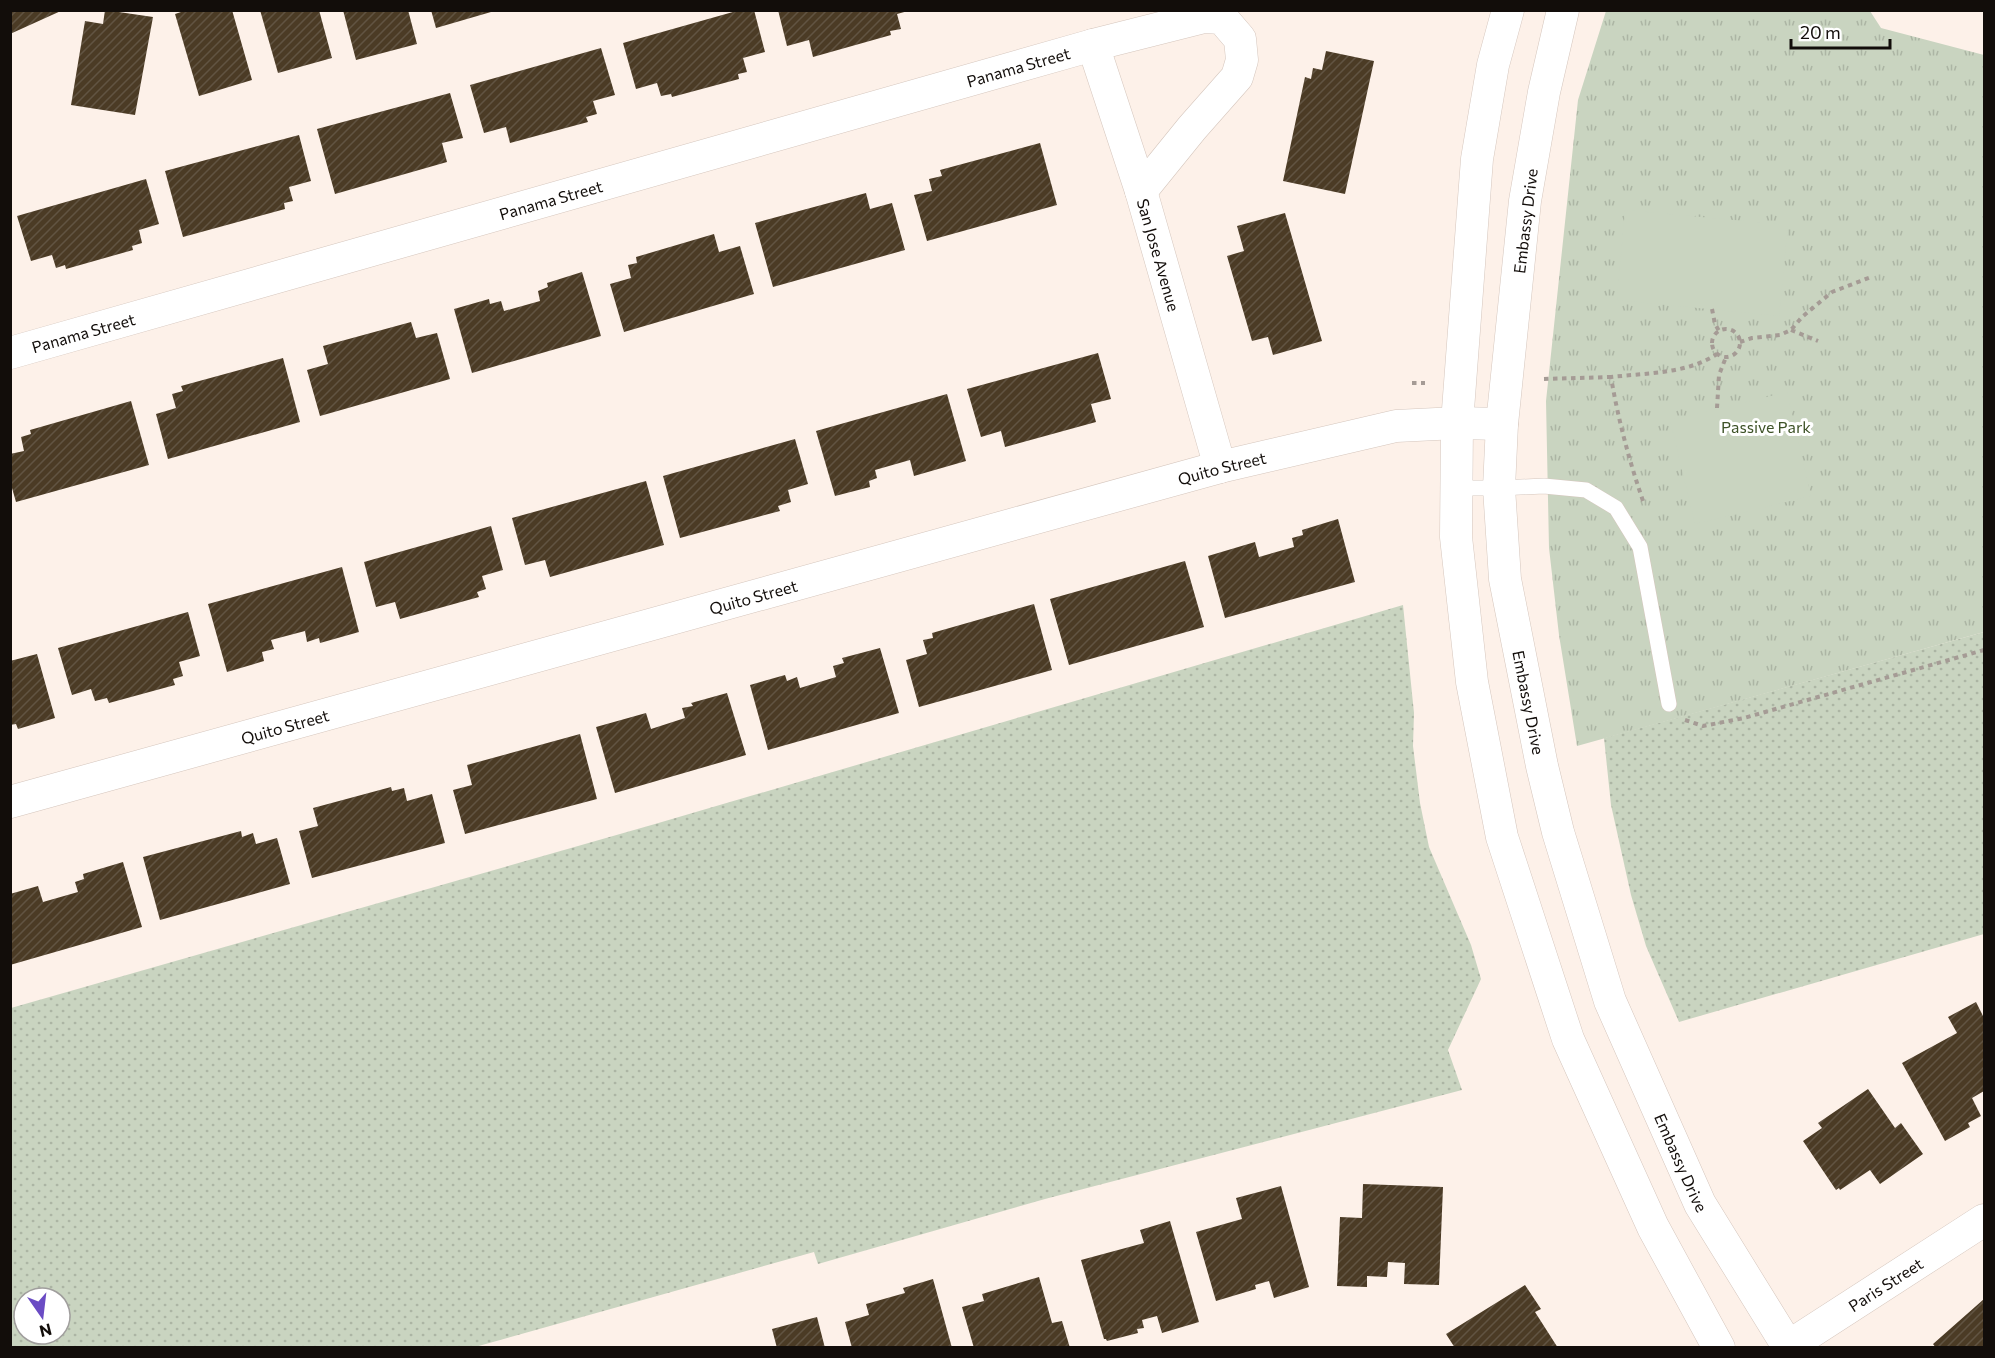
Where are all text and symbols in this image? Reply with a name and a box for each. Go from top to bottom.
scale bar [1791,12,1890,50]
text: 20 m [1800,21,1841,43]
street label: Panama Street [964,42,1072,90]
street label: Embassy Drive [1509,167,1541,275]
street label: Panama Street [497,175,605,223]
street label: San Jose Avenue [1134,196,1184,313]
street label: Panama Street [29,308,137,356]
park label: Passive Park [1721,417,1811,436]
street label: Quito Street [1175,447,1268,488]
street label: Quito Street [707,575,800,618]
street label: Embassy Drive [1510,649,1549,756]
street label: Quito Street [239,705,331,747]
street label: Embassy Drive [1651,1110,1712,1215]
street label: Paris Street [1844,1253,1926,1315]
north arrow [12,1286,72,1346]
text: N [38,1320,54,1342]

